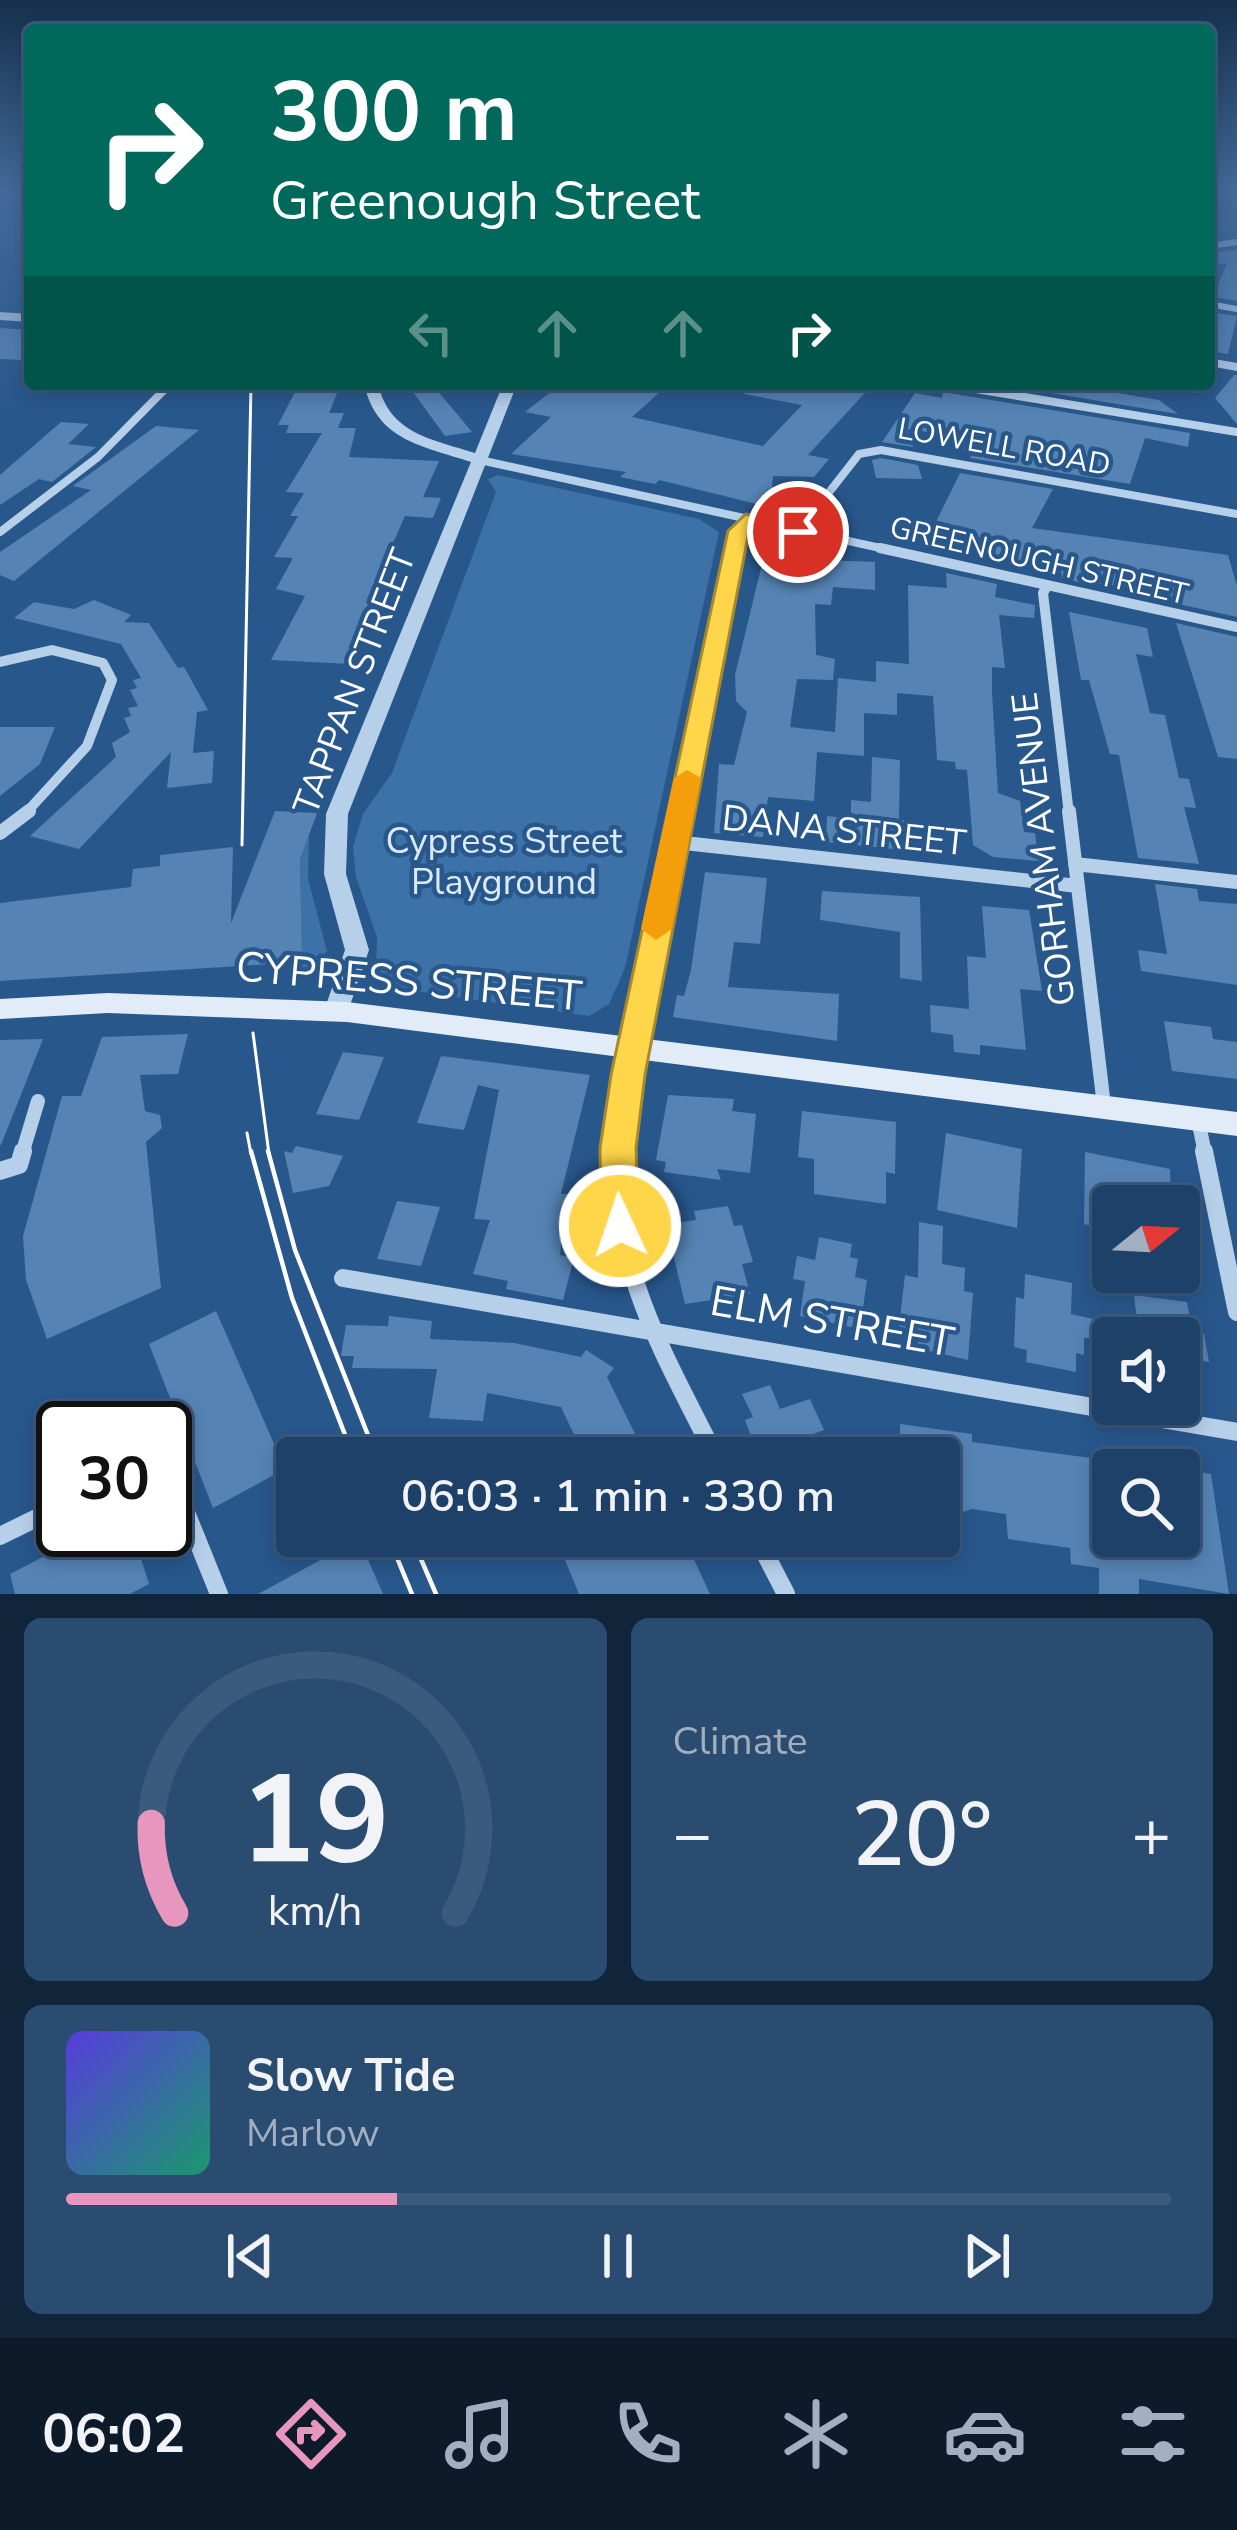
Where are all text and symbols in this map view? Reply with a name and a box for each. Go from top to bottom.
text: 300 m [270,55,518,170]
icon: right [72,72,228,228]
text: Greenough Street [270,164,700,238]
icon: left [398,300,464,366]
icon: ahead [524,300,590,366]
icon: ahead [650,300,716,366]
icon: right [776,300,842,366]
street label: LOWELL ROAD [894,408,1114,486]
pin [747,481,849,583]
icon: arrive [765,499,831,565]
street label: GREENOUGH STREET [886,507,1192,615]
street label: TAPPAN STREET [282,542,428,822]
street label: GORHAM AVENUE [1000,689,1088,1009]
street label: DANA STREET [720,794,969,868]
park label: Cypress Street Playground [386,817,623,907]
street label: CYPRESS STREET [234,938,585,1026]
position arrow [557,1163,683,1289]
north arrow [1092,1185,1200,1293]
map controls [1092,1185,1200,1557]
street label: ELM STREET [706,1273,959,1372]
button: sound [1092,1317,1200,1425]
speed limit sign: 30 [36,1401,192,1557]
button: search [1092,1449,1200,1557]
text: 06:03 · 1 min · 330 m [401,1466,835,1527]
text: Climate [673,1715,808,1768]
text: 19 [240,1736,390,1906]
text: 20° [851,1774,993,1897]
text: − [673,1790,712,1880]
text: + [1131,1790,1171,1880]
text: km/h [268,1881,363,1939]
text: Slow Tide [246,2046,455,2107]
text: Marlow [246,2107,380,2160]
icon: previous [217,2223,283,2289]
icon: pause [585,2223,651,2289]
icon: next [954,2223,1020,2289]
icon: directions [269,2392,353,2476]
icon: music [438,2392,522,2476]
icon: phone [606,2392,690,2476]
icon: climate [774,2392,858,2476]
icon: car [943,2392,1027,2476]
icon: filters [1111,2392,1195,2476]
text: 06:02 [42,2397,185,2471]

